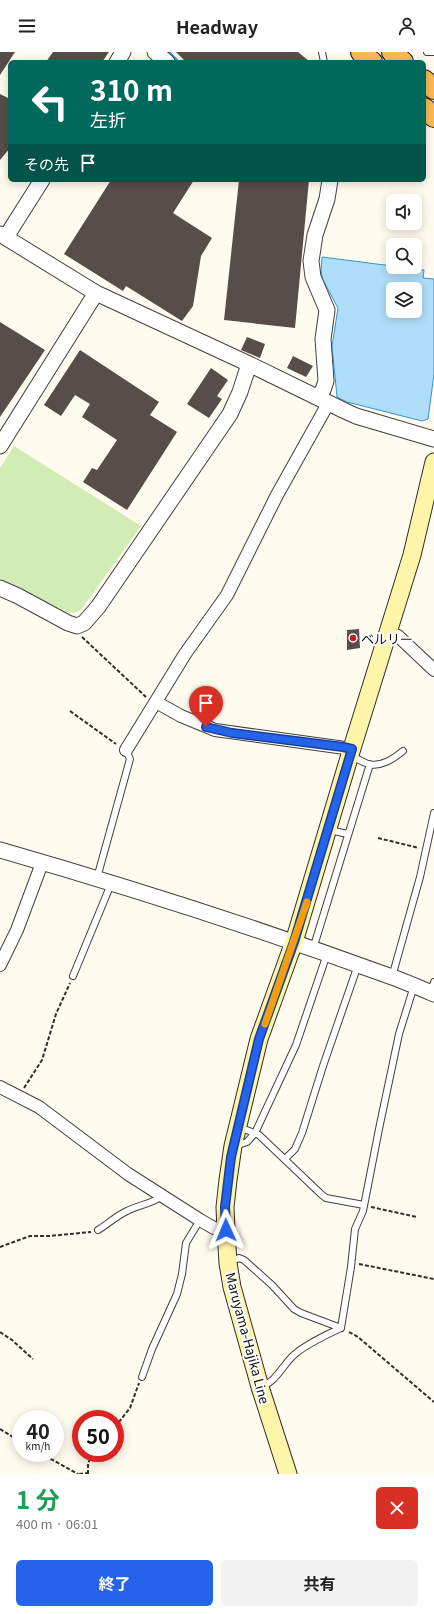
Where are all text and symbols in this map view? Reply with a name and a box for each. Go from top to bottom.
text: Headway [176,13,258,39]
icon: menu [16,15,38,37]
icon: person [396,15,418,37]
text: 310 m [90,69,173,109]
icon: left [24,76,76,128]
text: 左折 [90,106,126,132]
icon: arrive [77,152,99,174]
text: その先 [24,153,69,174]
map controls [386,194,422,318]
button: sound [386,194,422,230]
button: search [386,238,422,274]
button: layers [386,282,422,318]
place label: ベルリー [361,629,413,648]
marker: ベルリー [348,633,358,643]
pin [189,686,223,727]
icon: arrive [195,692,217,714]
position arrow [205,1209,247,1251]
street label: Maruyama-Hajika Line [221,1270,275,1406]
speed limit sign: 50 [72,1410,124,1462]
text: 40 [26,1416,50,1445]
text: km/h [26,1438,50,1453]
text: 1 分 [16,1481,60,1516]
button: close [376,1487,418,1529]
text: 400 m · 06:01 [16,1514,98,1533]
button: 終了 [16,1560,213,1606]
button: 共有 [221,1560,418,1606]

